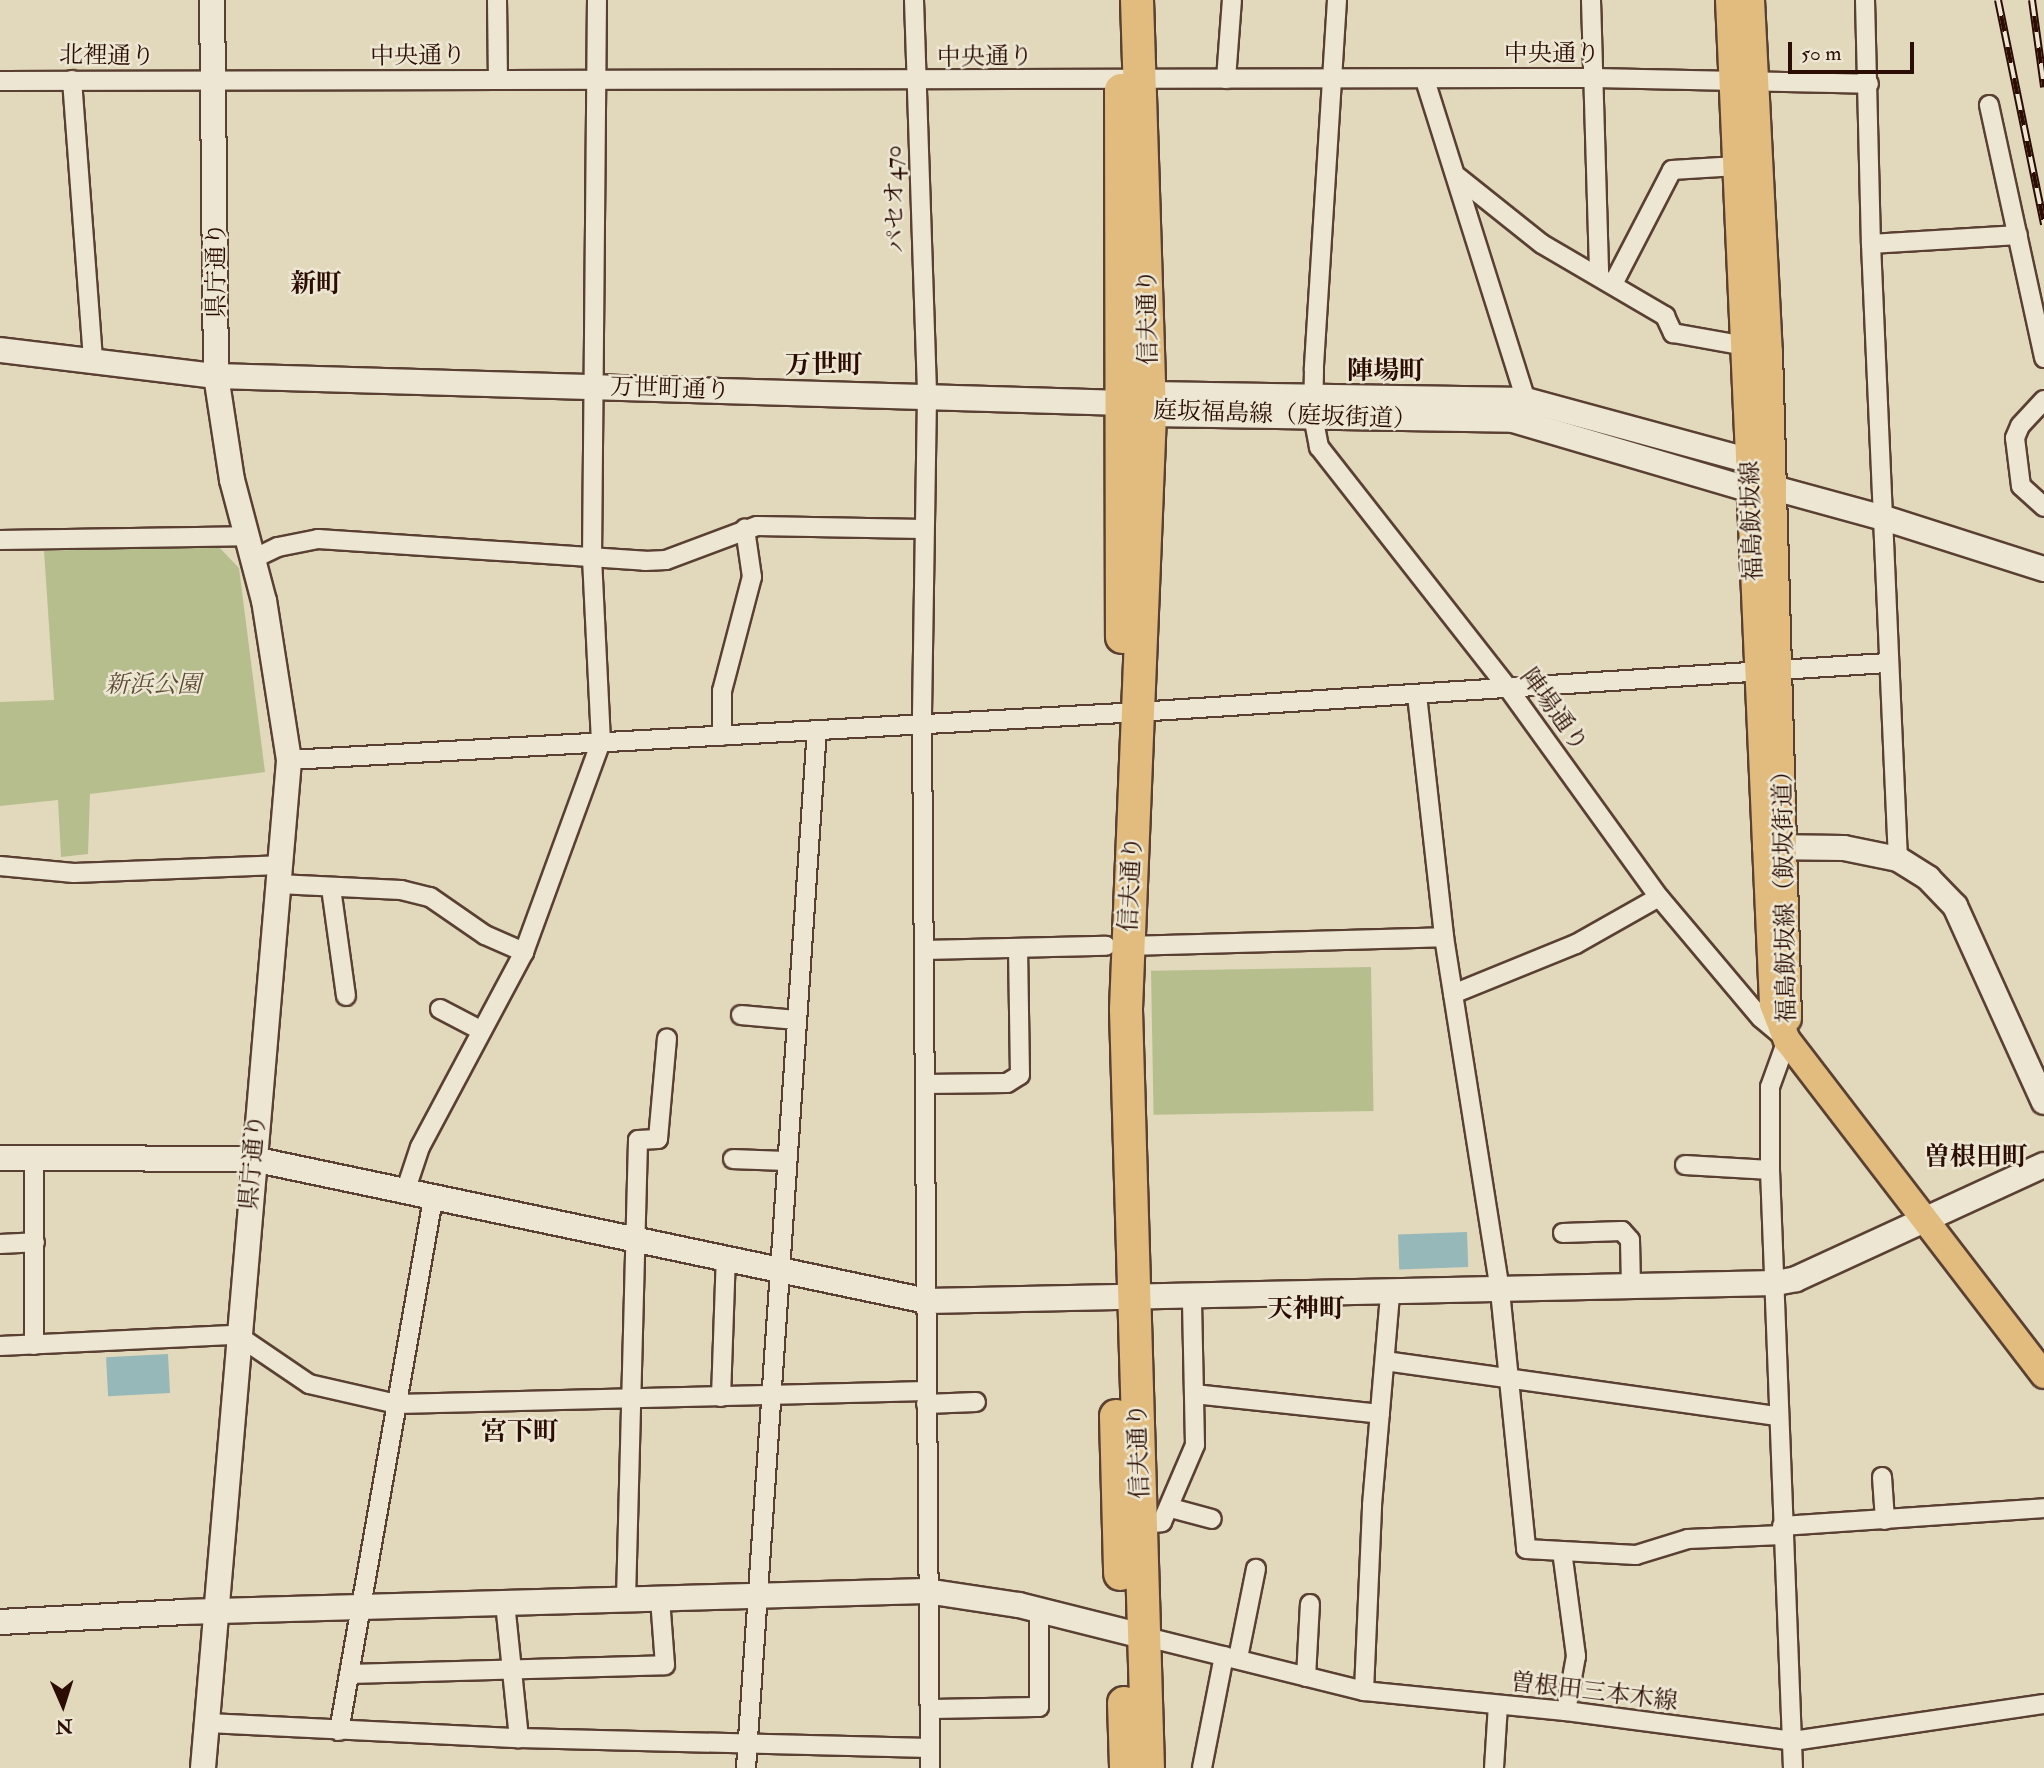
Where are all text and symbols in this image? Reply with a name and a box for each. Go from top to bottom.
scale bar [1792,28,1918,72]
street label: 中央通り [1504,40,1600,68]
text: 50 m [1801,40,1842,67]
street label: 北裡通り [59,41,155,71]
street label: 中央通り [370,41,466,71]
street label: 中央通り [937,42,1033,72]
street label: パセオ470 [879,145,911,253]
street label: 県庁通り [203,222,231,318]
district label: 新町 [290,269,342,301]
street label: 信夫通り [1133,269,1163,365]
district label: 万世町 [785,350,863,382]
district label: 陣場町 [1347,356,1425,388]
street label: 万世町通り [610,373,730,405]
street label: 庭坂福島線（庭坂街道） [1153,396,1417,434]
street label: 福島飯坂線 [1736,461,1768,581]
street label: 陣場通り [1514,663,1594,757]
park label: 新浜公園 [105,671,201,699]
street label: 福島飯坂線（飯坂街道） [1768,759,1802,1023]
street label: 信夫通り [1114,835,1148,933]
street label: 県庁通り [234,1113,272,1211]
district label: 曽根田町 [1924,1142,2028,1174]
district label: 天神町 [1267,1294,1345,1326]
street label: 信夫通り [1123,1403,1155,1499]
district label: 宮下町 [481,1417,559,1449]
street label: 曽根田三本木線 [1509,1667,1679,1717]
north arrow [28,1670,98,1740]
text: N [55,1714,73,1738]

